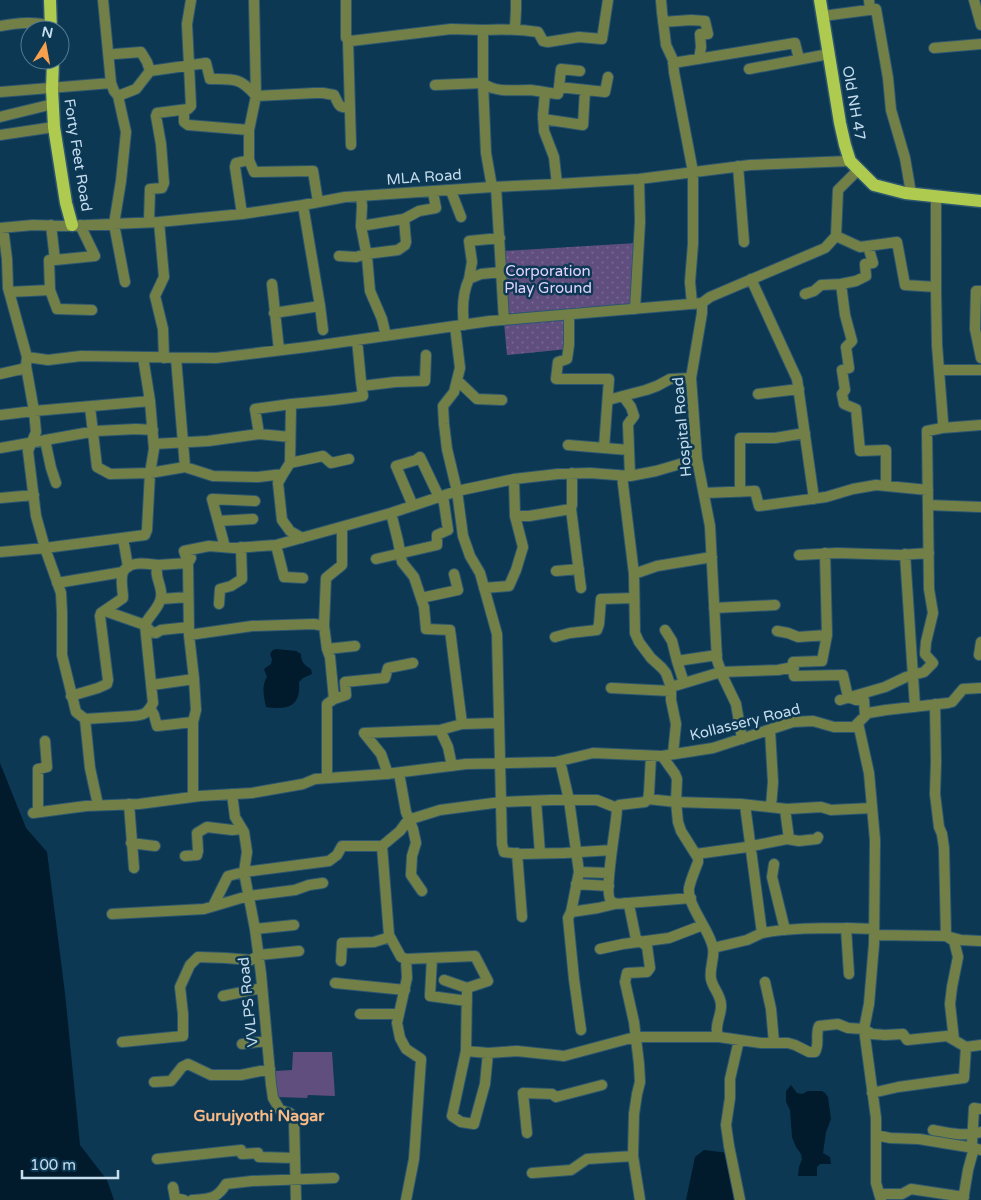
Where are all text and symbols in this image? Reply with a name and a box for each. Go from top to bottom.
north arrow [20,20,70,70]
text: N [40,23,55,42]
street label: Old NH 47 [839,64,869,142]
street label: Forty Feet Road [60,97,96,213]
street label: MLA Road [386,165,462,189]
park label: Corporation Play Ground [504,262,592,297]
street label: Hospital Road [669,376,695,478]
street label: Kollassery Road [688,700,802,744]
street label: VVLPS Road [234,956,262,1048]
district label: Gurujyothi Nagar [194,1106,325,1126]
scale bar [22,1148,119,1180]
text: 100 m [30,1156,76,1174]

